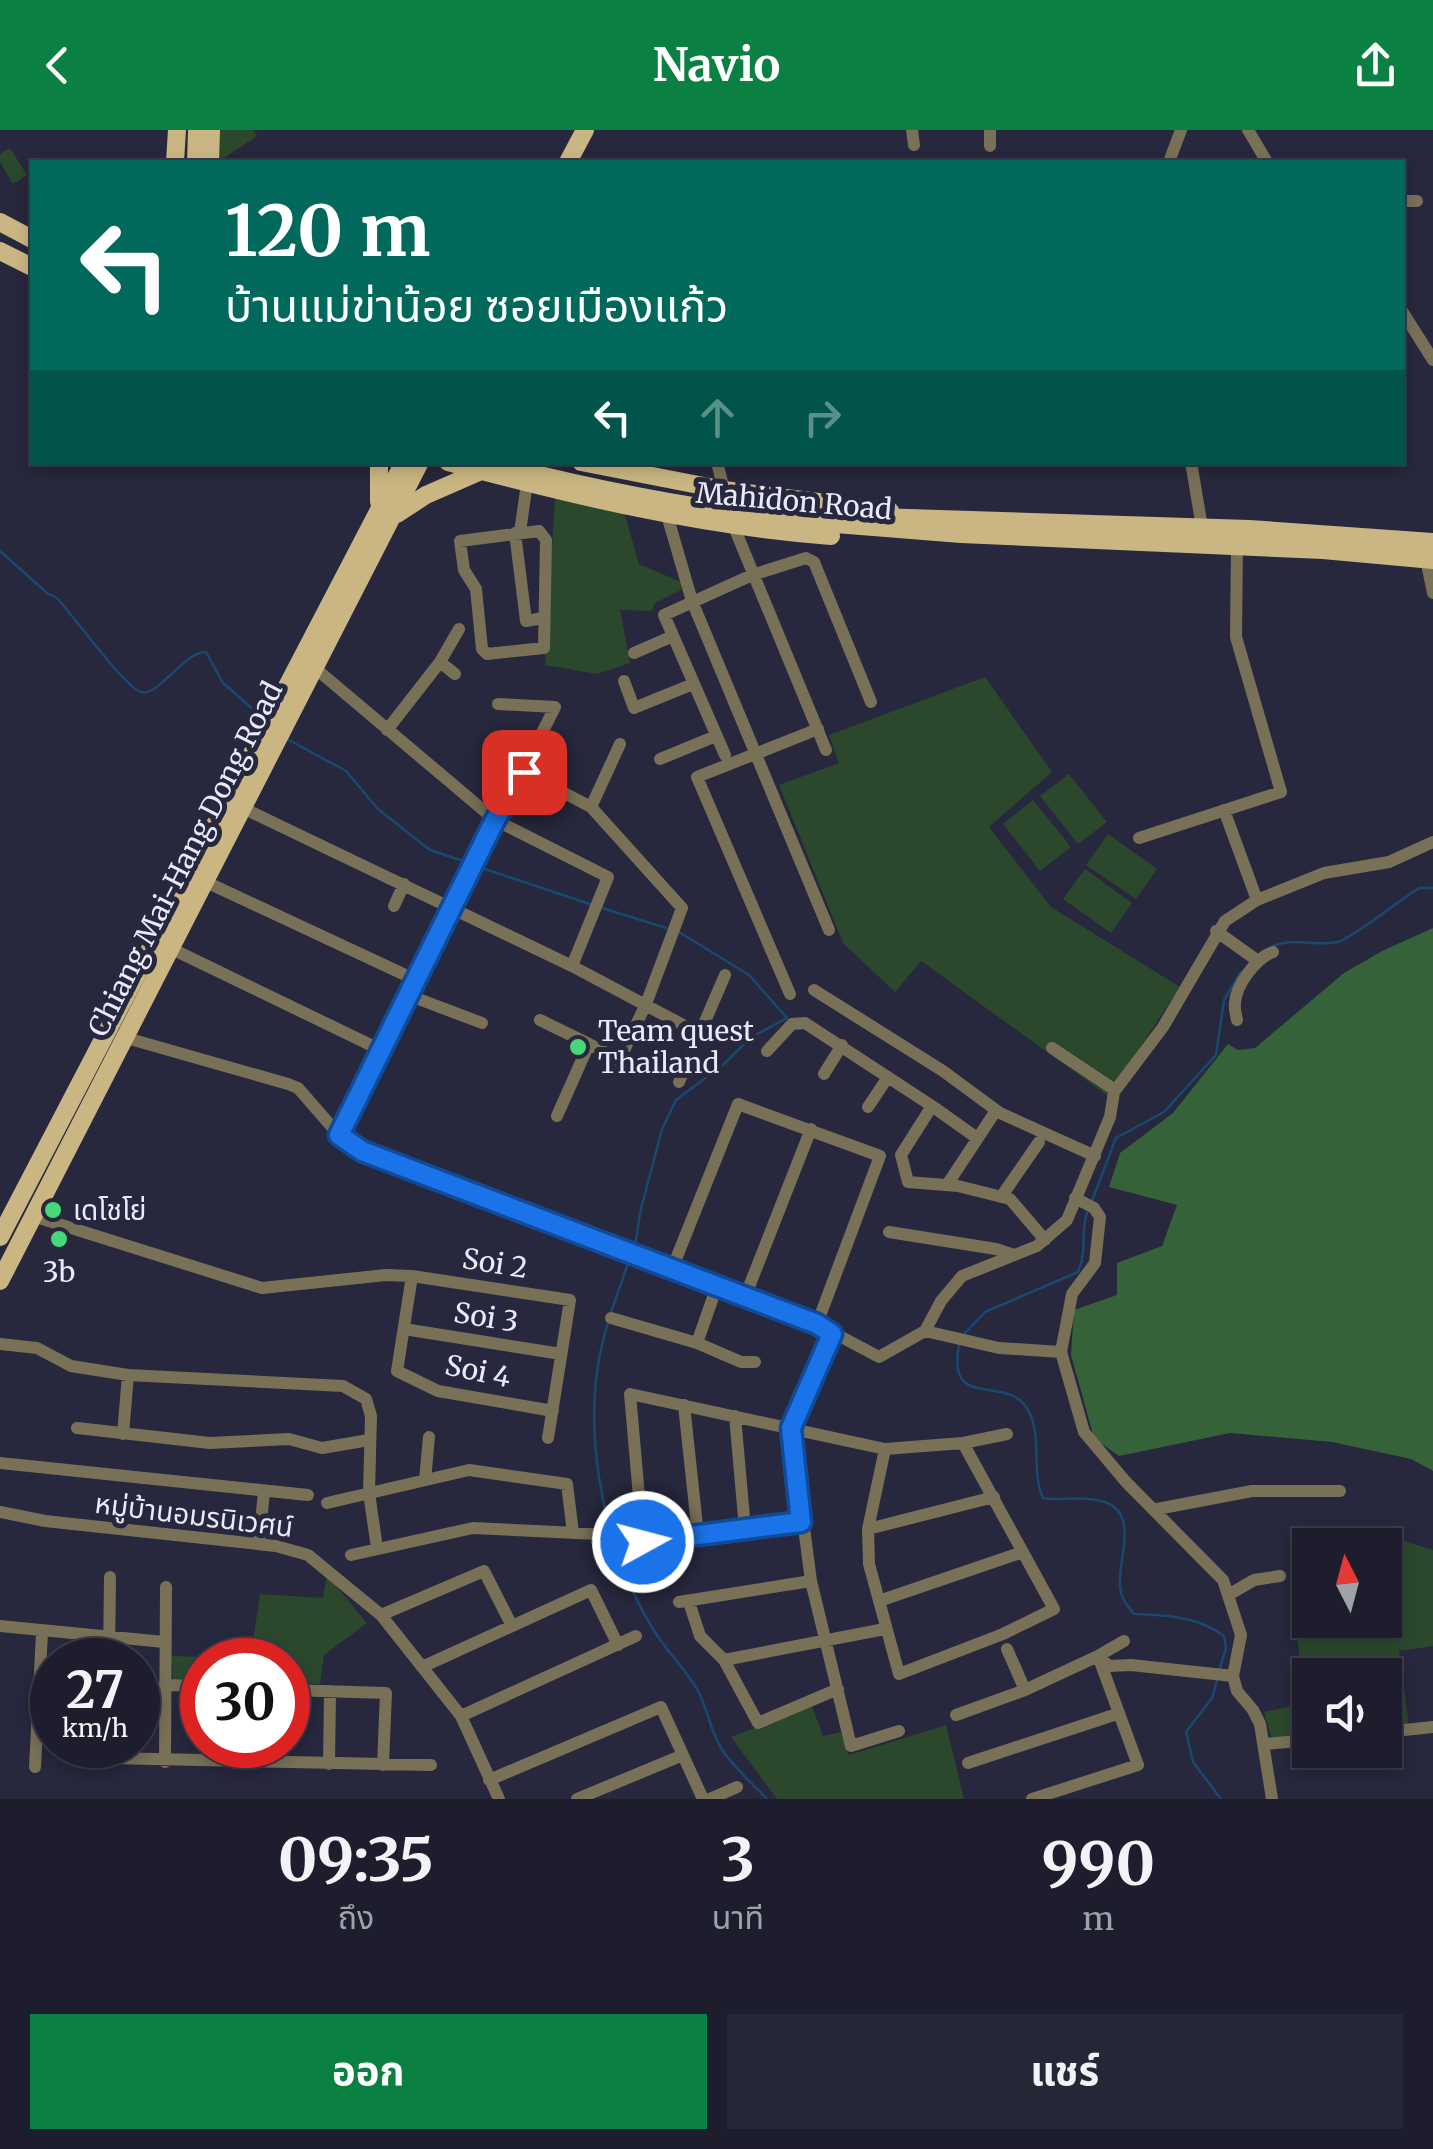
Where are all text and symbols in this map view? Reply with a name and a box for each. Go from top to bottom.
text: Navio [653,37,780,93]
icon: back [30,38,85,93]
icon: share [1348,38,1403,93]
text: 120 m [225,187,430,275]
icon: left [60,200,190,330]
text: บ้านแม่ข่าน้อย ซอยเมืองแก้ว [225,278,728,334]
icon: left [585,390,640,445]
icon: ahead [690,390,745,445]
icon: right [795,390,850,445]
street label: Mahidon Road [694,474,894,528]
street label: Chiang Mai-Hang Dong Road [80,675,290,1042]
pin [482,730,567,815]
icon: arrive [497,745,552,800]
place label: Team quest Thailand [598,1013,754,1081]
marker: Team quest Thailand [567,1036,589,1058]
place label: เดโชโย่ [73,1192,146,1228]
marker: เดโชโย่ [42,1199,64,1221]
marker: 3b [48,1228,70,1250]
street label: Soi 2 [460,1240,530,1286]
place label: 3b [43,1254,75,1290]
street label: Soi 3 [451,1294,521,1340]
street label: Soi 4 [442,1347,514,1395]
street label: หมู่บ้านอมรนิเวศน์ [93,1485,295,1545]
position arrow [591,1490,695,1594]
north arrow [1292,1528,1402,1638]
map controls [1292,1528,1402,1768]
speed limit sign: 30 [180,1638,310,1768]
button: sound [1292,1658,1402,1768]
text: 27 [66,1659,124,1722]
text: km/h [62,1712,128,1744]
text: 09:35 [278,1822,434,1897]
text: 3 [721,1822,755,1897]
text: 990 [1042,1826,1155,1901]
text: ถึง [338,1898,374,1938]
text: นาที [712,1898,764,1938]
text: m [1083,1899,1114,1939]
button: ออก [30,2014,707,2129]
button: แชร์ [727,2014,1403,2129]

